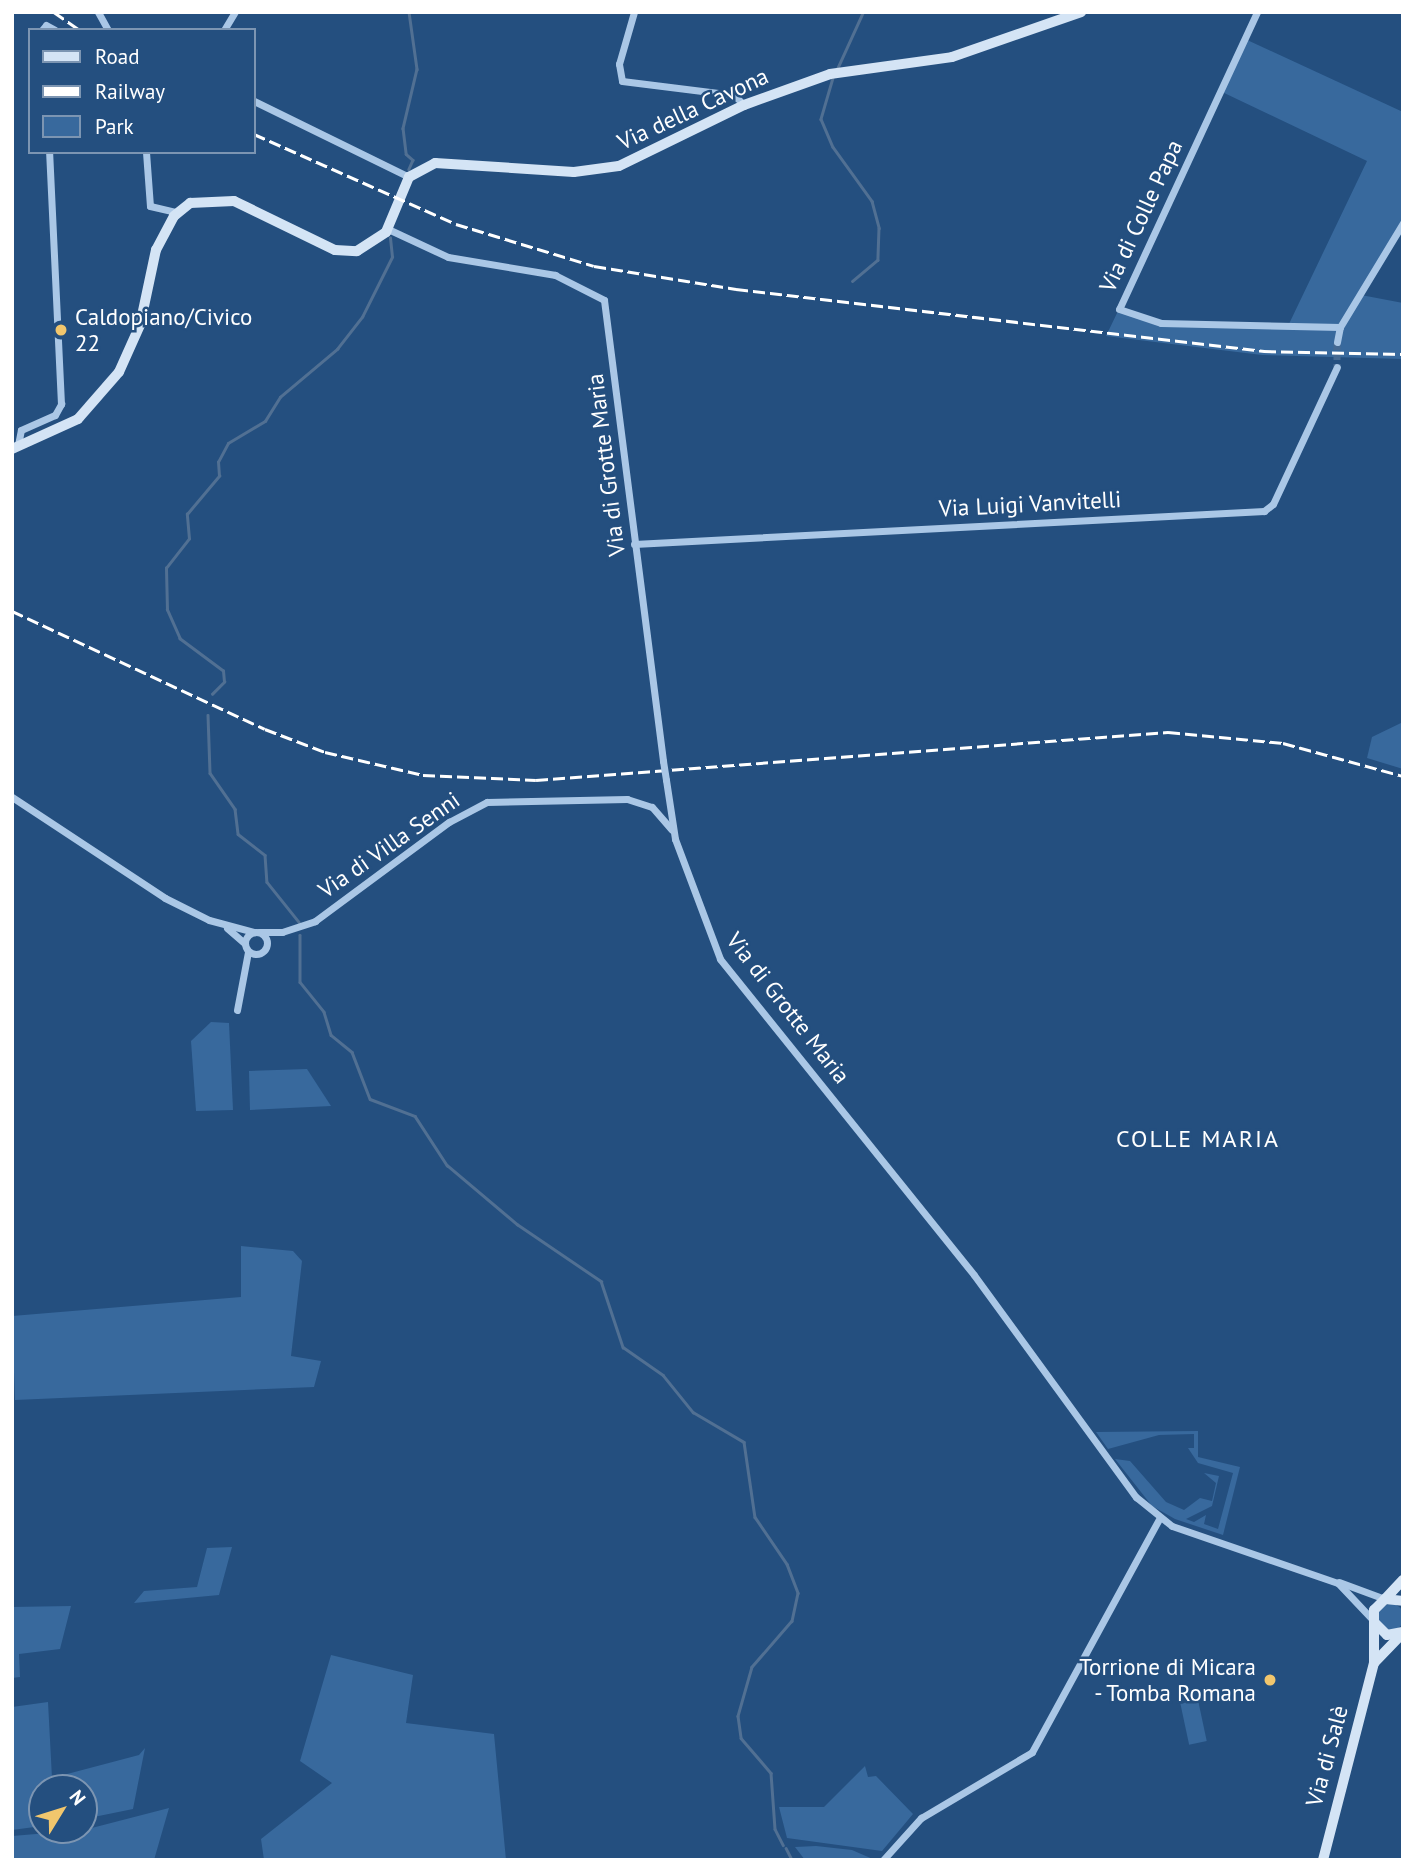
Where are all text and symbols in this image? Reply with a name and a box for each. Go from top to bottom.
legend [28,28,256,154]
text: Road [95,43,139,70]
street label: Via della Cavona [613,62,773,156]
text: Railway [95,78,165,105]
text: Park [95,113,134,140]
street label: Via di Colle Papa [1094,136,1188,296]
place label: Caldopiano/Civico 22 [75,303,252,357]
marker: Caldopiano/Civico 22 [53,322,69,338]
street label: Via di Grotte Maria [581,372,631,558]
street label: Via Luigi Vanvitelli [938,485,1122,523]
street label: Via di Villa Senni [313,786,465,904]
street label: Via di Grotte Maria [721,927,855,1089]
district label: COLLE MARIA [1117,1125,1279,1153]
place label: Torrione di Micara - Tomba Romana [1079,1653,1256,1707]
marker: Torrione di Micara - Tomba Romana [1262,1672,1278,1688]
street label: Via di Salè [1300,1702,1354,1810]
north arrow [28,1774,98,1844]
text: N [65,1785,91,1810]

